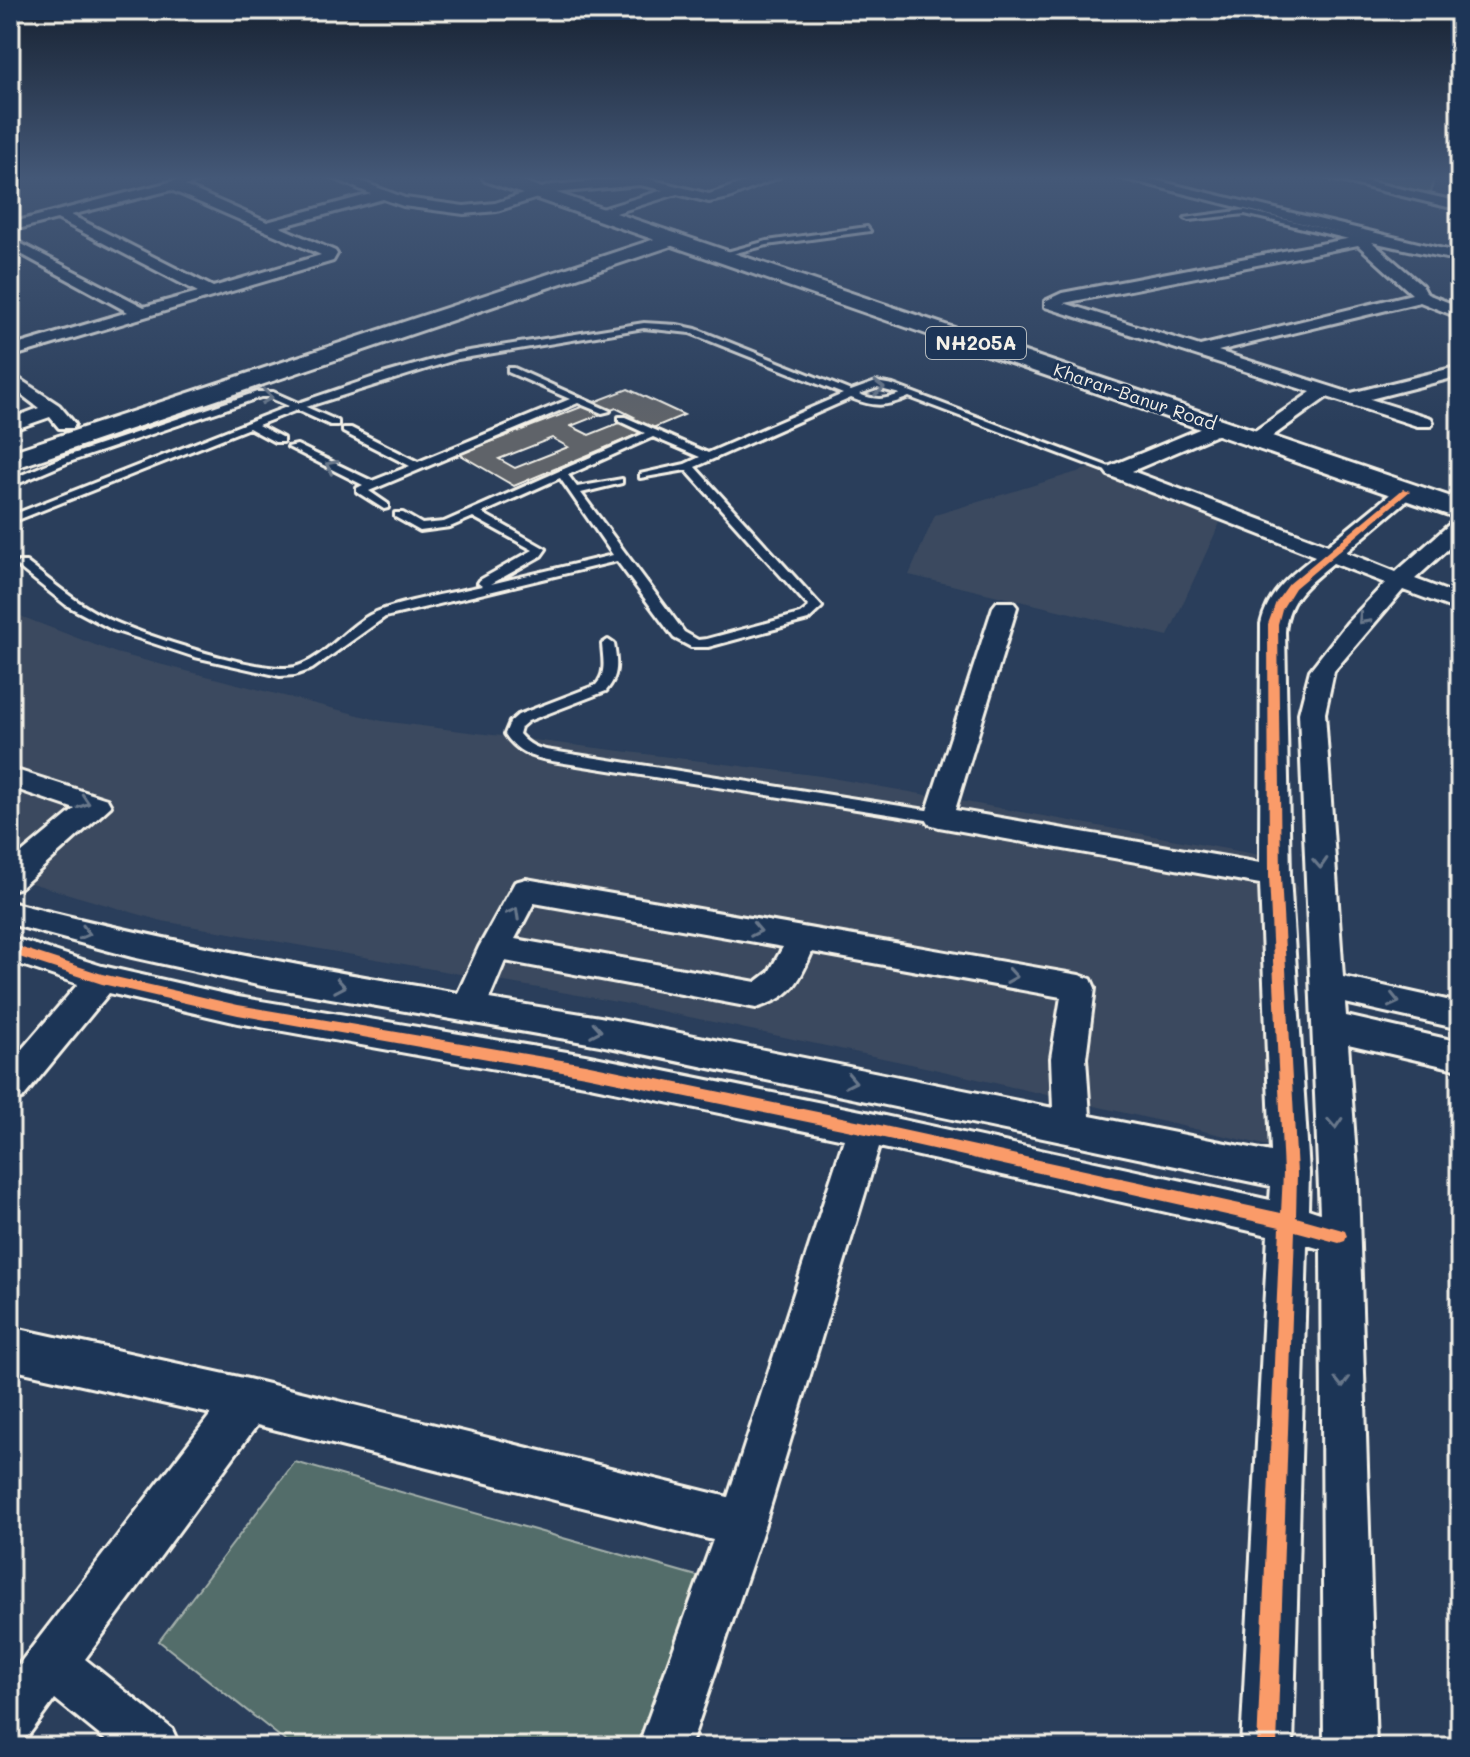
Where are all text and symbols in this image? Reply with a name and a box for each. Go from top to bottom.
road number: NH205A [926,327,1026,359]
street label: Kharar-Banur Road [1051,357,1220,435]
one-way arrow [874,379,886,397]
one-way arrow [261,388,274,405]
one-way arrow [325,460,340,475]
one-way arrow [1358,610,1373,624]
one-way arrow [77,793,90,809]
one-way arrow [1311,857,1328,870]
one-way arrow [504,907,519,921]
one-way arrow [750,921,763,938]
one-way arrow [78,923,92,940]
one-way arrow [1005,967,1019,984]
one-way arrow [333,977,346,994]
one-way arrow [1386,992,1400,1009]
one-way arrow [589,1021,603,1038]
one-way arrow [844,1072,857,1089]
one-way arrow [1326,1117,1343,1130]
one-way arrow [1334,1376,1351,1389]

